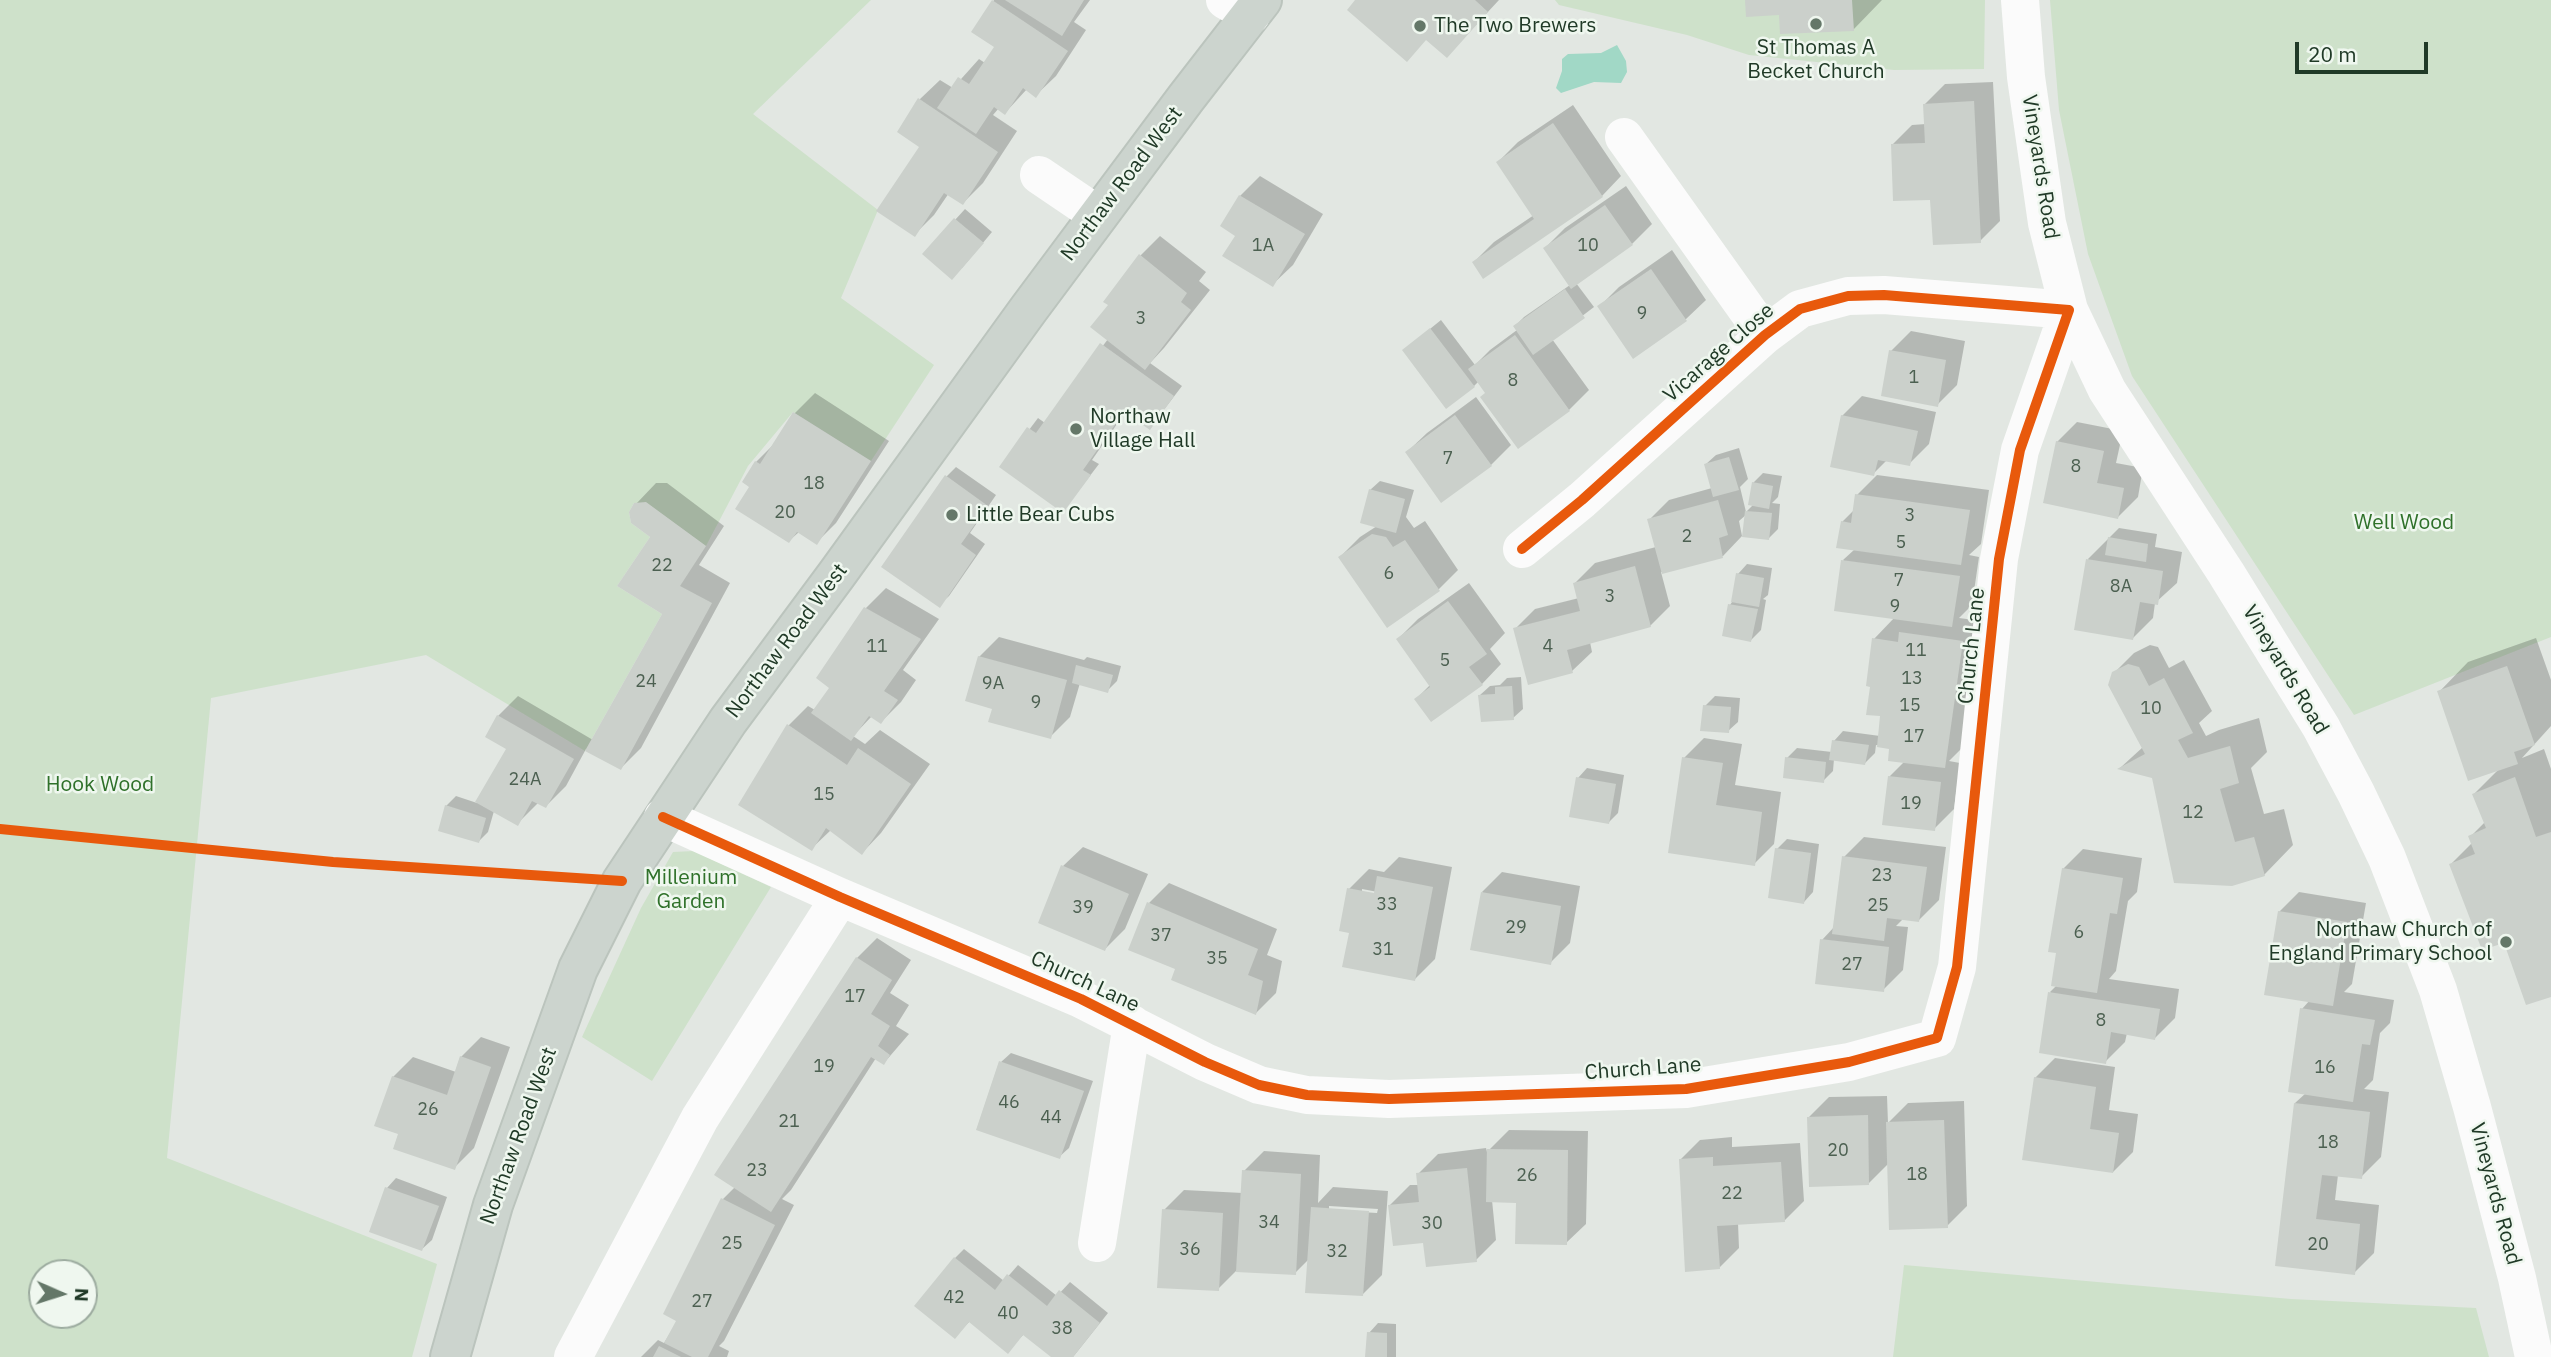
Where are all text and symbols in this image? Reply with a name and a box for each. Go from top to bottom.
place label: The Two Brewers [1434,13,1597,39]
marker: St Thomas A Becket Church [1808,16,1824,32]
marker: The Two Brewers [1412,18,1428,34]
scale bar [2299,28,2432,72]
place label: St Thomas A Becket Church [1747,35,1885,85]
text: 20 m [2308,40,2357,68]
street label: Vineyards Road [2016,93,2064,241]
street label: Northaw Road West [1056,102,1188,266]
house number: 1A [1252,235,1274,257]
house number: 10 [1577,235,1599,257]
street label: Vicarage Close [1659,298,1779,408]
house number: 9 [1637,303,1647,325]
house number: 3 [1136,308,1146,330]
house number: 1 [1909,367,1919,389]
house number: 8 [1508,370,1518,392]
place label: Northaw Village Hall [1090,404,1195,454]
marker: Northaw Village Hall [1068,421,1084,437]
house number: 7 [1443,448,1453,470]
house number: 8 [2071,456,2081,478]
house number: 18 [803,473,825,495]
house number: 20 [774,502,796,524]
place label: Little Bear Cubs [966,502,1115,528]
house number: 3 [1905,505,1915,527]
marker: Little Bear Cubs [944,507,960,523]
park label: Well Wood [2354,510,2454,536]
house number: 2 [1682,526,1692,548]
house number: 5 [1896,532,1906,554]
house number: 22 [651,555,673,577]
street label: Northaw Road West [721,559,853,723]
house number: 6 [1384,563,1394,585]
house number: 7 [1894,570,1904,592]
house number: 8A [2110,576,2132,598]
house number: 3 [1605,586,1615,608]
street label: Church Lane [1953,586,1991,706]
house number: 9 [1890,596,1900,618]
street label: Vineyards Road [2237,601,2333,739]
house number: 11 [866,636,888,658]
house number: 4 [1543,636,1553,658]
house number: 11 [1905,640,1927,662]
house number: 5 [1440,650,1450,672]
house number: 13 [1901,668,1923,690]
house number: 24 [635,671,657,693]
house number: 9A [982,673,1004,695]
house number: 9 [1031,692,1041,714]
house number: 15 [1899,695,1921,717]
house number: 10 [2140,698,2162,720]
house number: 17 [1903,726,1925,748]
house number: 24A [508,769,542,791]
park label: Hook Wood [46,772,154,798]
house number: 15 [813,784,835,806]
house number: 19 [1900,793,1922,815]
house number: 12 [2182,802,2204,824]
park label: Millenium Garden [645,865,737,915]
house number: 23 [1871,865,1893,887]
house number: 33 [1376,894,1398,916]
house number: 25 [1867,895,1889,917]
house number: 39 [1072,897,1094,919]
house number: 29 [1505,917,1527,939]
place label: Northaw Church of England Primary School [2268,917,2492,967]
house number: 6 [2074,922,2084,944]
house number: 37 [1150,925,1172,947]
marker: Northaw Church of England Primary School [2498,934,2514,950]
house number: 31 [1372,939,1394,961]
street label: Church Lane [1027,946,1143,1018]
house number: 35 [1206,948,1228,970]
house number: 27 [1841,954,1863,976]
house number: 17 [844,986,866,1008]
house number: 8 [2096,1010,2106,1032]
street label: Northaw Road West [475,1044,563,1228]
street label: Church Lane [1584,1052,1702,1086]
house number: 19 [813,1056,835,1078]
house number: 16 [2314,1057,2336,1079]
house number: 46 [998,1092,1020,1114]
house number: 26 [417,1099,439,1121]
house number: 44 [1040,1107,1062,1129]
house number: 21 [778,1111,800,1133]
street label: Vineyards Road [2464,1120,2526,1268]
house number: 18 [2317,1132,2339,1154]
house number: 20 [1827,1140,1849,1162]
house number: 23 [746,1160,768,1182]
house number: 18 [1906,1164,1928,1186]
house number: 26 [1516,1165,1538,1187]
house number: 22 [1721,1183,1743,1205]
house number: 34 [1258,1212,1280,1234]
house number: 30 [1421,1213,1443,1235]
house number: 25 [721,1233,743,1255]
house number: 20 [2307,1234,2329,1256]
house number: 36 [1179,1239,1201,1261]
house number: 32 [1326,1241,1348,1263]
north arrow [28,1259,98,1329]
text: N [70,1287,94,1302]
house number: 42 [943,1287,965,1309]
house number: 27 [691,1291,713,1313]
house number: 40 [997,1303,1019,1325]
house number: 38 [1051,1318,1073,1340]

